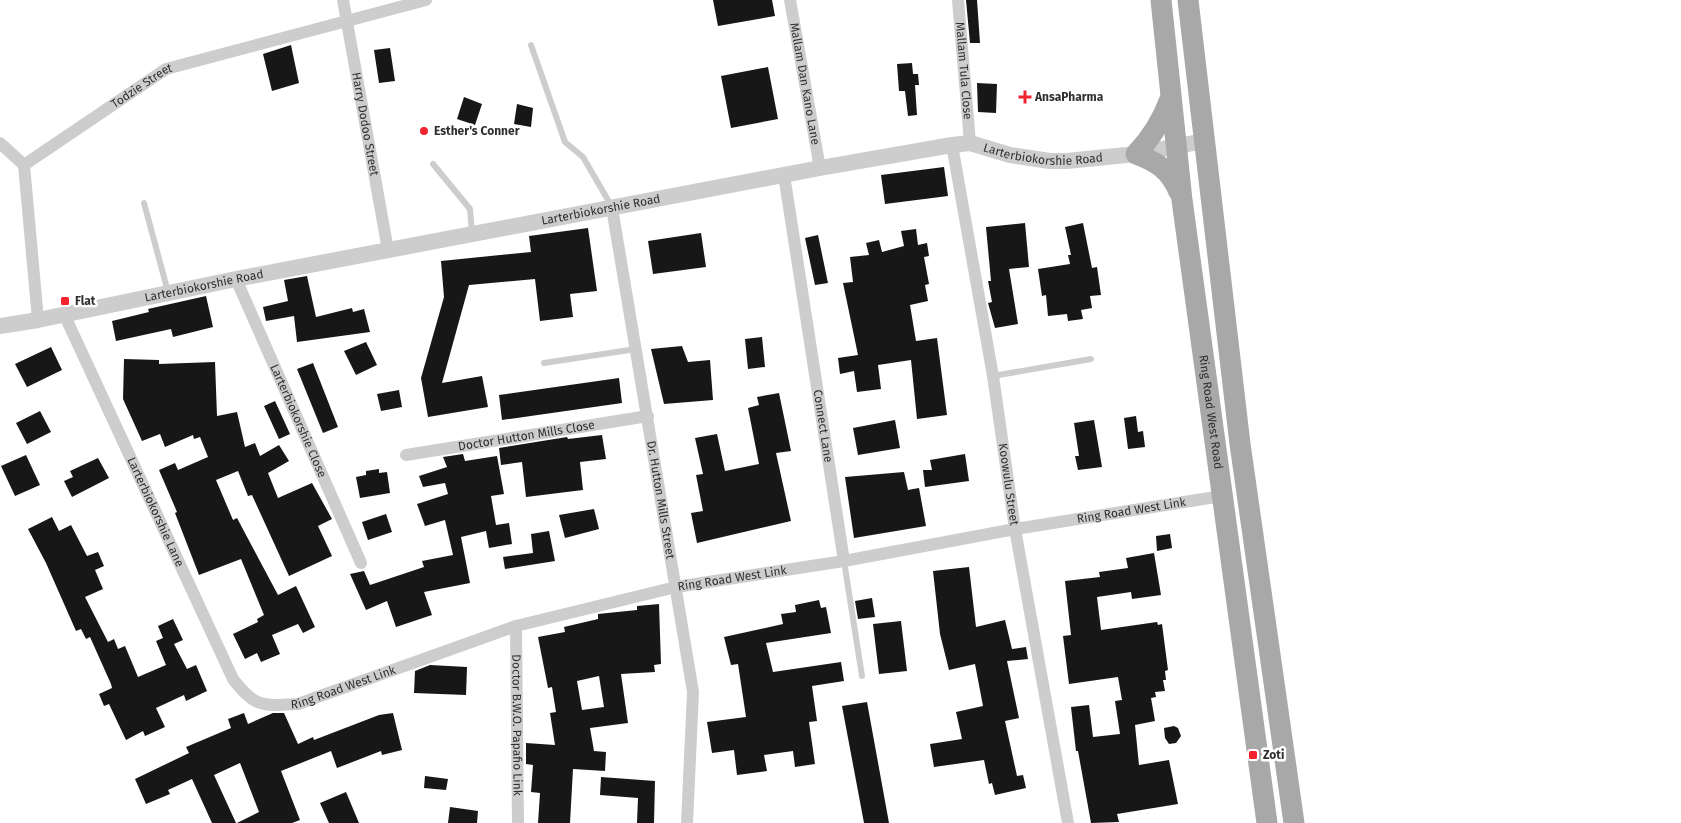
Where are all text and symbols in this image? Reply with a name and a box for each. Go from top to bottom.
street label: Mallam Dan Kano Lane [787,21,823,146]
street label: Mallam Tula Close [953,21,975,120]
street label: Todzie Street [108,61,174,111]
street label: Harry Dodoo Street [349,71,382,177]
place label: AnsaPharma [1034,90,1104,104]
marker: AnsaPharma [1019,91,1031,103]
place label: Esther's Conner [434,124,520,138]
marker: Esther's Conner [418,125,430,137]
street label: Larterbiokorshie Road [982,140,1104,168]
street label: Larterbiokorshie Road [540,191,662,228]
street label: Larterbiokorshie Road [143,267,265,305]
place label: Flat [75,294,96,308]
marker: Flat [59,295,71,307]
street label: Ring Road West Road [1196,354,1226,470]
street label: Larterbiokorshie Close [267,362,330,480]
street label: Connect Lane [810,389,836,463]
street label: Doctor Hutton Mills Close [457,418,596,453]
street label: Dr. Hutton Mills Street [644,440,678,561]
street label: Koowulu Street [996,442,1021,527]
street label: Larterbiokorshie Lane [124,455,187,569]
street label: Ring Road West Link [1076,495,1188,526]
street label: Ring Road West Link [677,563,788,594]
street label: Doctor B.W.O. Papafio Link [509,654,525,797]
street label: Ring Road West Link [290,662,398,711]
place label: Zoti [1263,748,1284,762]
marker: Zoti [1247,749,1259,761]

